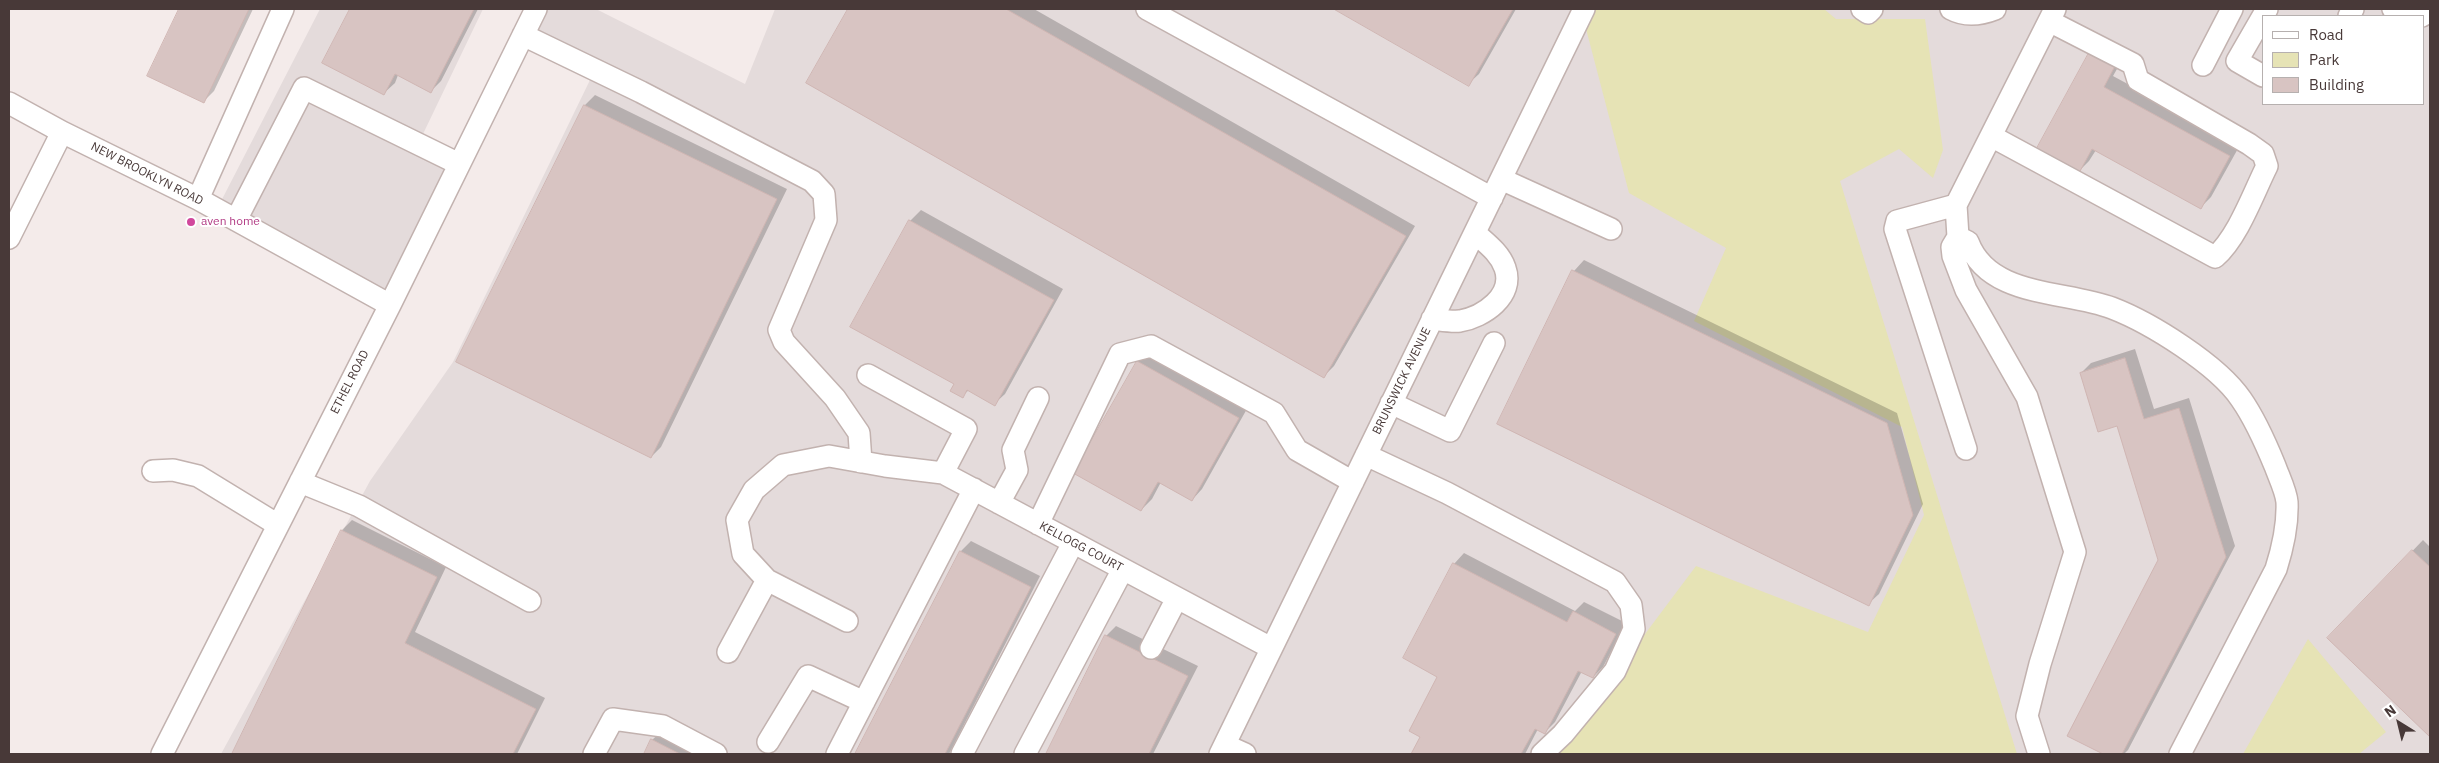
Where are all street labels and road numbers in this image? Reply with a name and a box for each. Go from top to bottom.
street label: NEW BROOKLYN ROAD [88,139,206,209]
street label: BRUNSWICK AVENUE [1370,325,1434,437]
street label: ETHEL ROAD [328,348,372,416]
street label: KELLOGG COURT [1037,519,1125,575]

